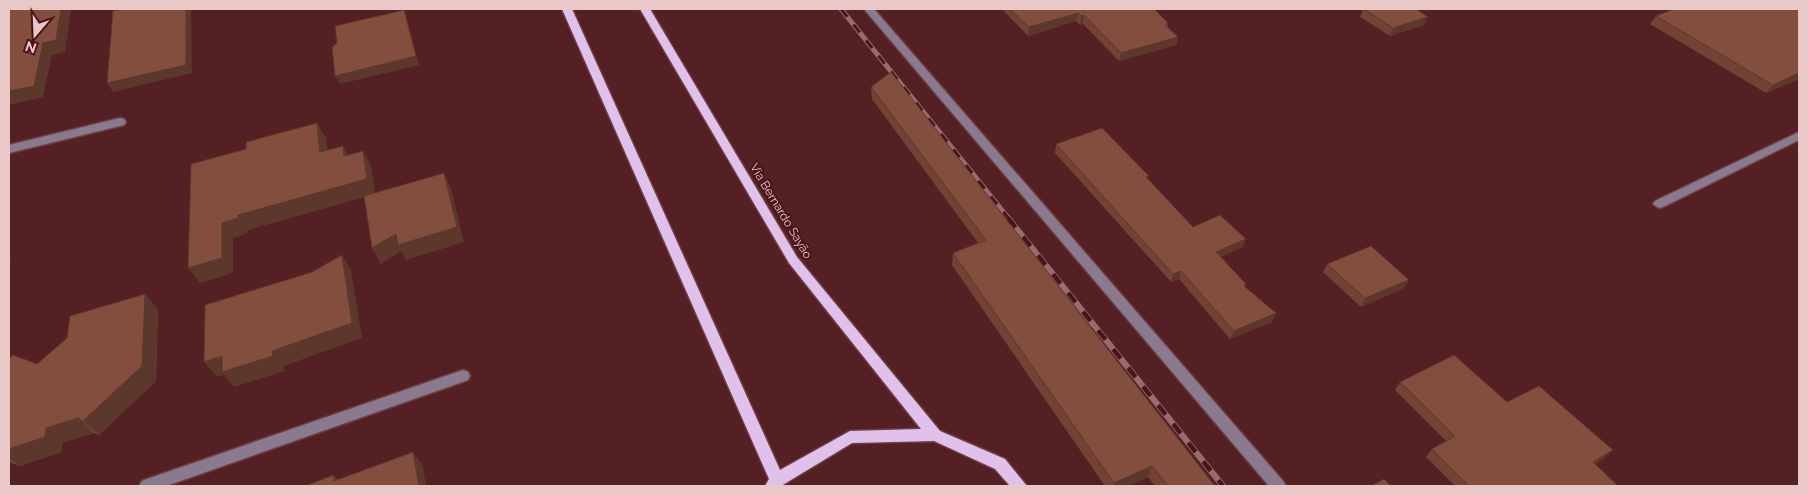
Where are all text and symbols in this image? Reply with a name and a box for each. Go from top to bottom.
north arrow [10,10,60,60]
text: N [23,38,38,57]
street label: Via Bernardo Sayão [747,161,815,261]

